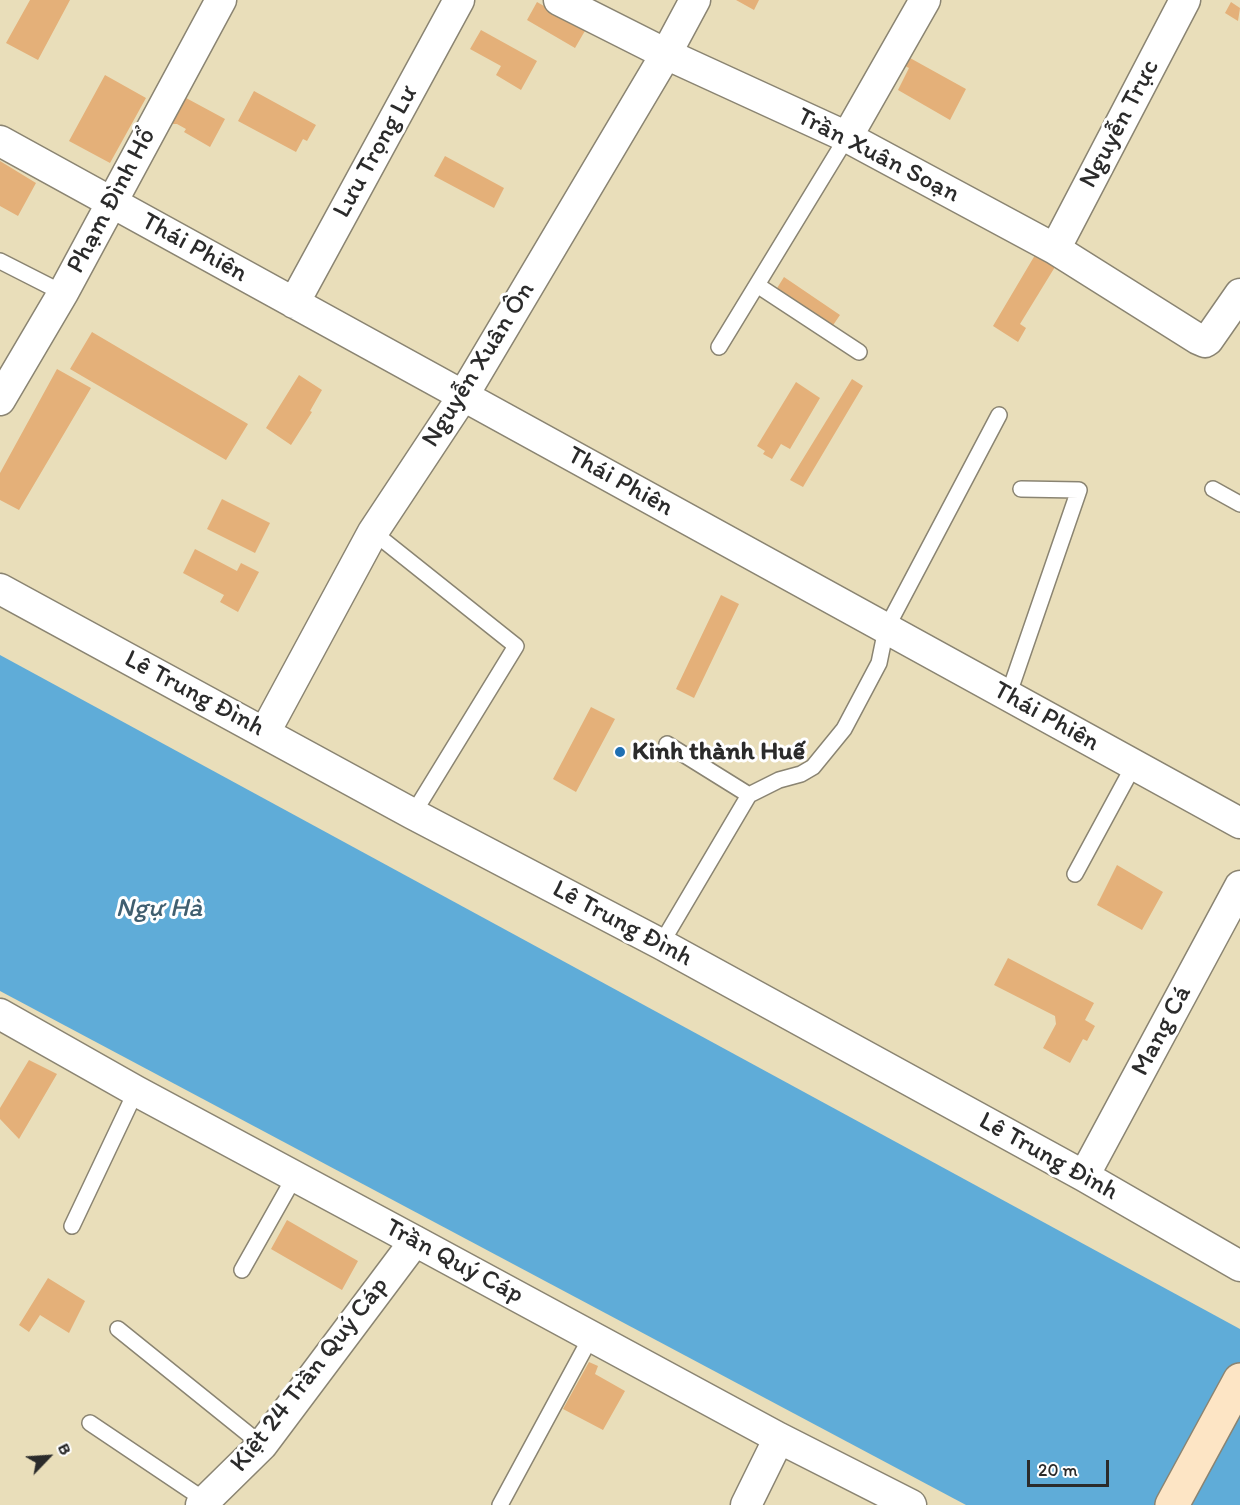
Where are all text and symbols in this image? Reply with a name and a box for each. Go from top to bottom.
street label: Nguyễn Trực [1073,54,1167,194]
street label: Lưu Trọng Lư [327,80,425,224]
street label: Trần Xuân Soạn [791,102,965,210]
street label: Phạm Đình Hổ [61,123,163,279]
street label: Thái Phiên [136,206,252,290]
street label: Nguyễn Xuân Ôn [416,277,542,453]
street label: Thái Phiên [562,440,678,524]
street label: Lê Trung Đình [119,644,269,744]
street label: Thái Phiên [988,675,1104,759]
place label: Kinh thành Huế [632,736,805,768]
marker: Kinh thành Huế [613,745,627,759]
street label: Lê Trung Đình [547,874,697,974]
water label: Ngự Hà [116,893,202,925]
street label: Mang Cá [1125,980,1199,1082]
street label: Lê Trung Đình [973,1106,1123,1208]
street label: Trần Quý Cáp [379,1212,529,1312]
street label: Kiệt 24 Trần Quý Cáp [224,1271,396,1479]
north arrow [18,1427,78,1487]
text: B [54,1440,76,1458]
scale bar [1030,1448,1112,1486]
text: 20 m [1038,1459,1078,1481]

